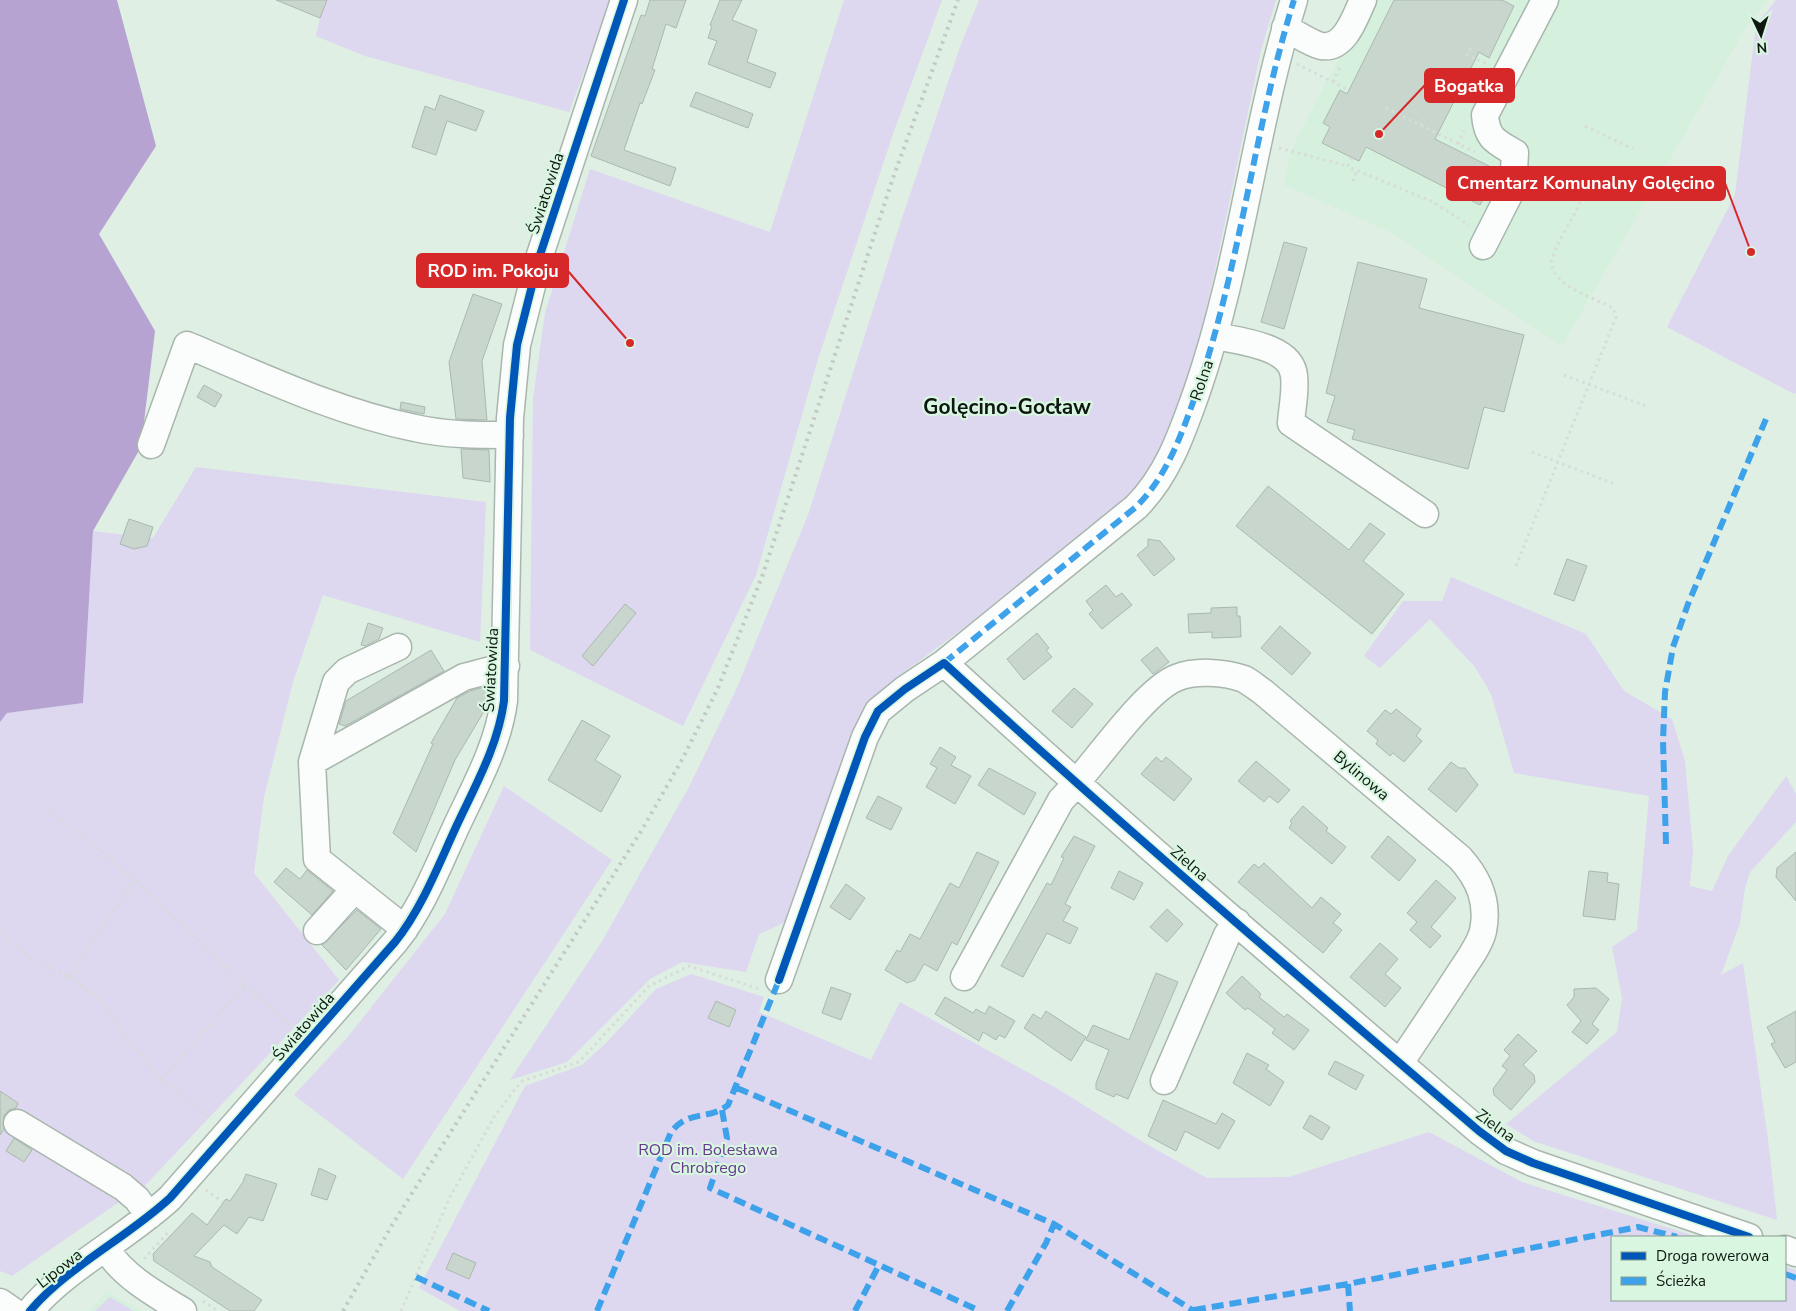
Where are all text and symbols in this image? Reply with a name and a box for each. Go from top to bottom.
north arrow [1736,10,1786,60]
text: N [1756,38,1768,57]
callout: Bogatka [1425,69,1514,102]
text: Bogatka [1434,74,1504,98]
street label: Światowida [522,150,569,237]
callout: Cmentarz Komunalny Golęcino [1447,167,1725,200]
text: Cmentarz Komunalny Golęcino [1457,171,1715,195]
callout: ROD im. Pokoju [417,254,568,287]
text: ROD im. Pokoju [427,259,559,283]
street label: Rolna [1185,357,1219,404]
district label: Golęcino-Gocław [923,393,1091,421]
street label: Światowida [478,627,504,713]
street label: Bylinowa [1329,746,1394,806]
street label: Zielna [1166,841,1213,886]
street label: Światowida [268,987,340,1066]
street label: Zielna [1471,1104,1520,1148]
park label: ROD im. Bolesława Chrobrego [638,1139,778,1179]
legend [1611,1236,1786,1301]
street label: Lipowa [32,1244,87,1294]
text: Droga rowerowa [1656,1246,1769,1266]
text: Ścieżka [1656,1270,1706,1291]

